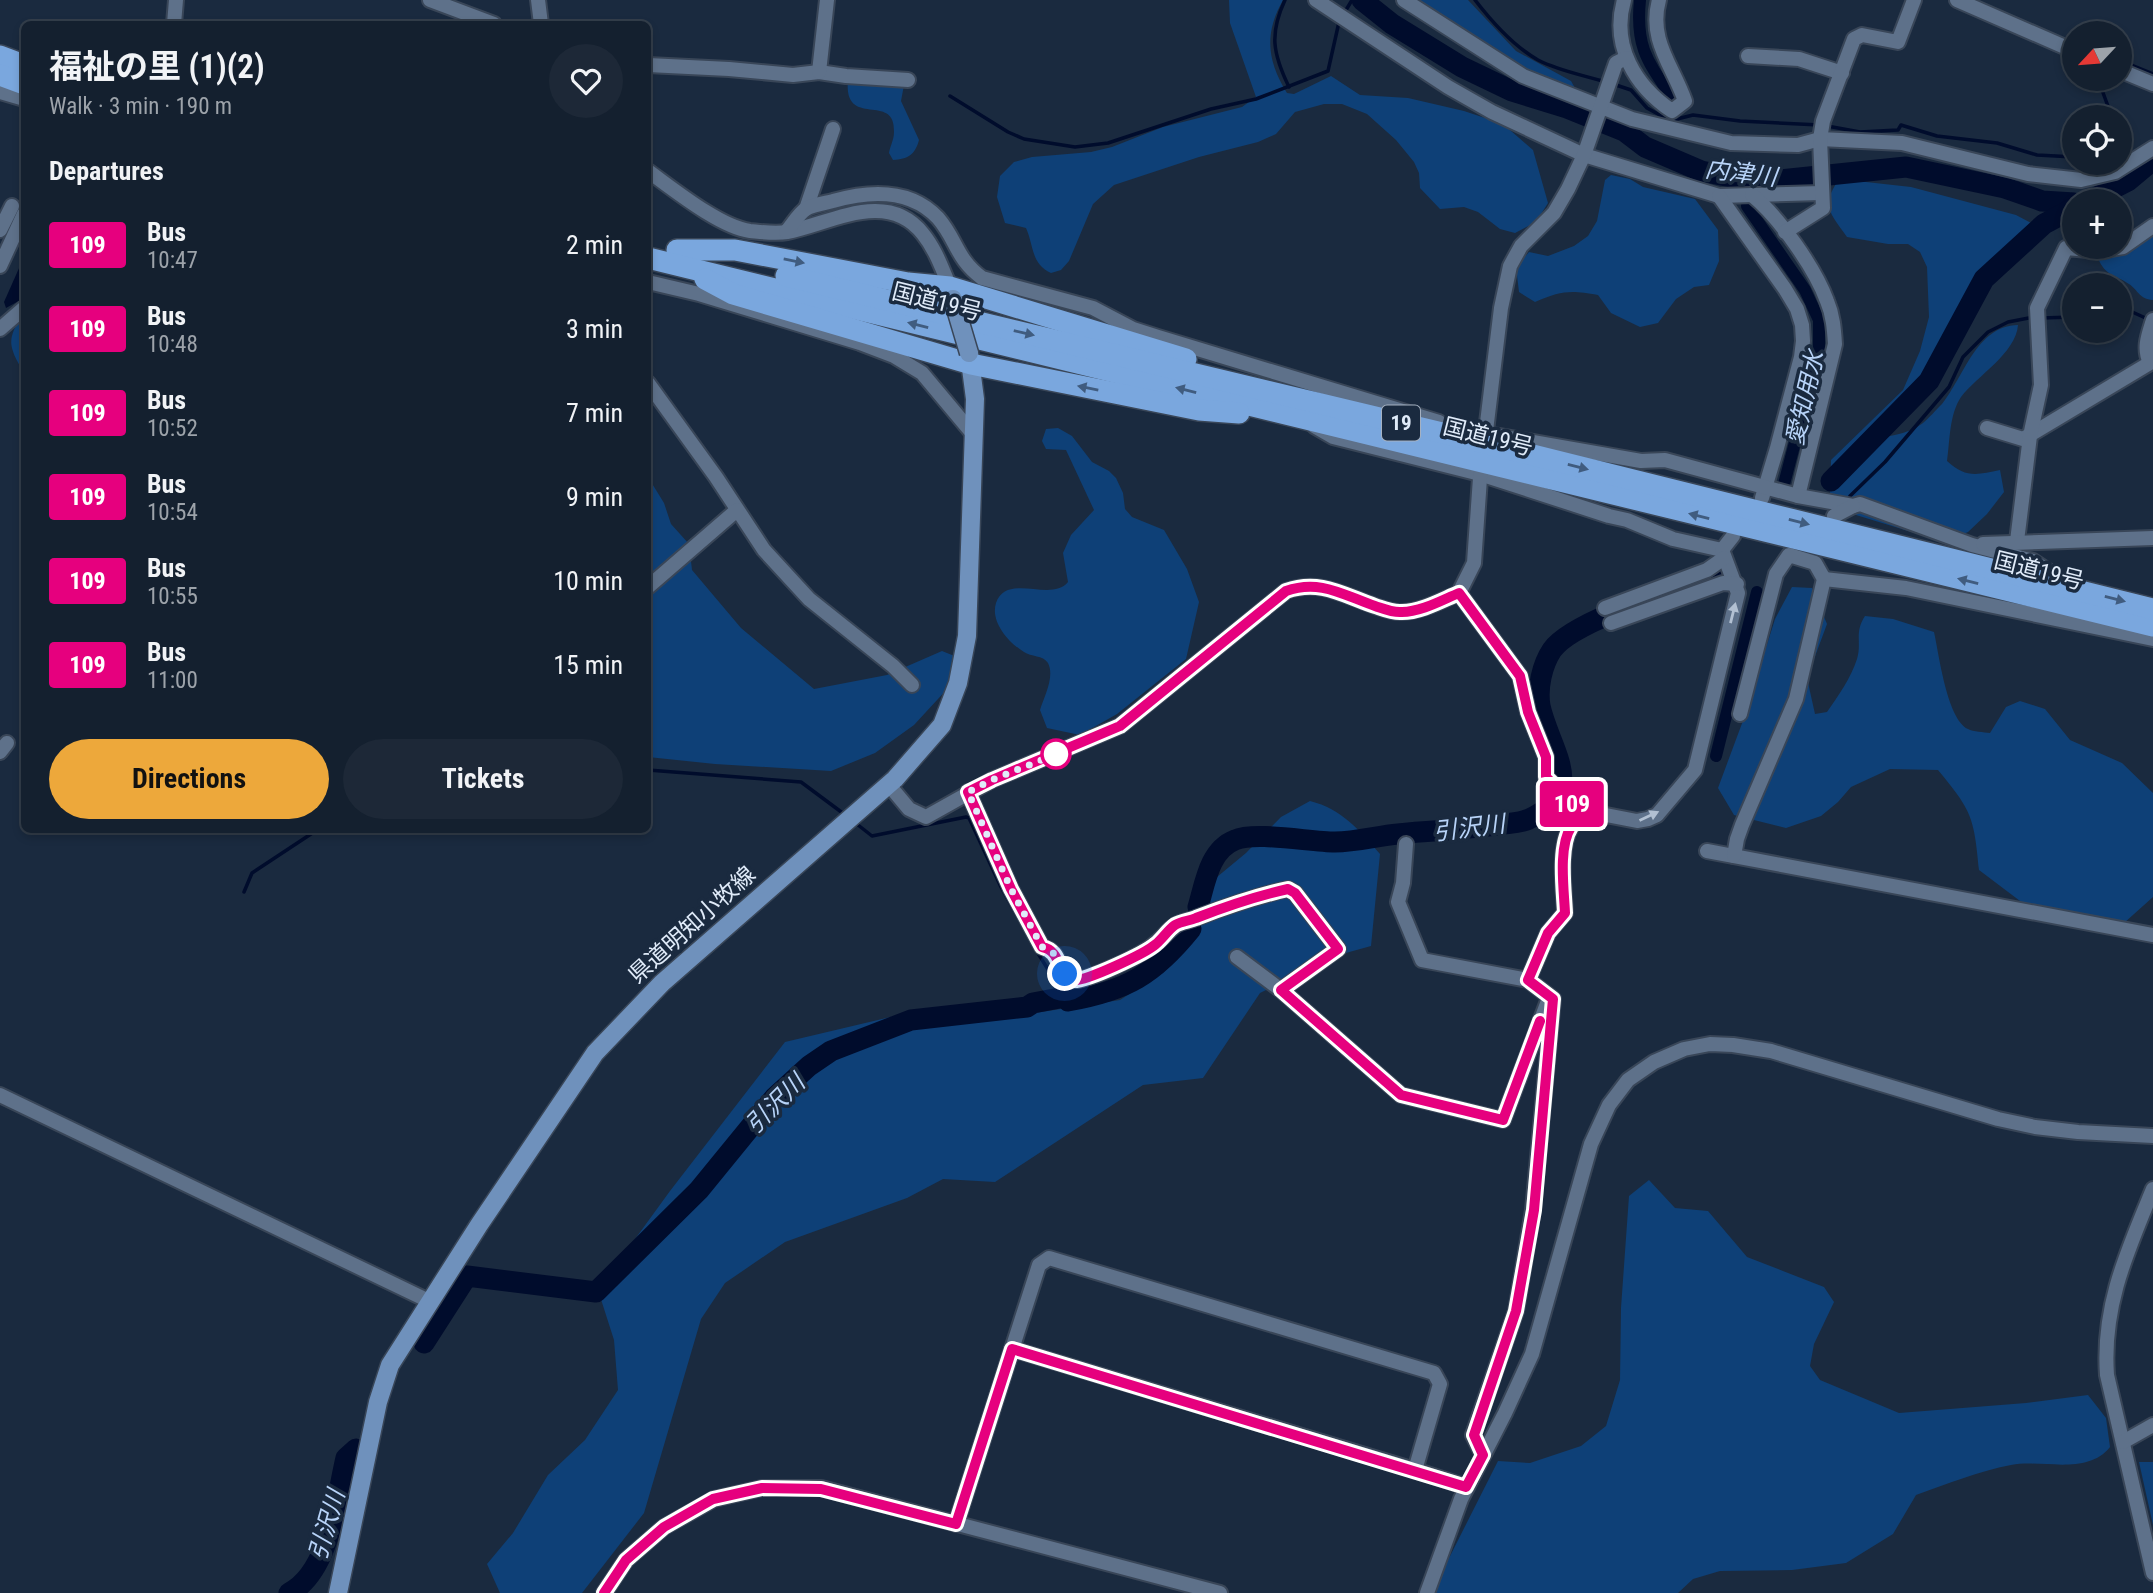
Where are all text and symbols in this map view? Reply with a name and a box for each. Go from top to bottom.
north arrow [2062,21,2132,91]
map controls [2062,21,2132,343]
button: heart [549,44,623,118]
text: 福祉の里 (1)(2) [49,47,265,86]
text: Walk · 3 min · 190 m [49,93,232,120]
button: locate [2062,105,2132,175]
water label: 内津川 [1704,155,1781,192]
text: Departures [49,156,164,186]
button: + [2062,189,2132,259]
text: Bus [147,217,186,247]
text: 2 min [566,230,623,260]
text: 109 [69,231,106,259]
text: 10:47 [147,247,198,274]
one-way arrow [783,256,805,267]
button: − [2062,273,2132,343]
street label: 国道19号 [889,278,985,326]
text: Bus [147,301,186,331]
text: 3 min [566,314,623,344]
text: 109 [69,315,106,343]
one-way arrow [907,319,929,330]
one-way arrow [1013,328,1035,339]
text: 10:48 [147,331,198,358]
water label: 愛知用水 [1781,345,1830,448]
one-way arrow [1077,382,1099,393]
one-way arrow [1175,384,1197,395]
text: Bus [147,385,186,415]
text: 7 min [566,398,623,428]
text: 109 [69,399,106,427]
road number: 19 [1382,406,1420,440]
street label: 国道19号 [1440,413,1536,461]
text: 10:52 [147,415,198,442]
one-way arrow [1567,462,1589,473]
text: Bus [147,469,186,499]
text: 9 min [566,482,623,512]
text: 109 [69,483,106,511]
text: 10:54 [147,499,198,526]
one-way arrow [1688,510,1710,521]
one-way arrow [1788,517,1810,528]
street label: 国道19号 [1991,547,2087,595]
text: Bus [147,553,186,583]
text: 10 min [553,566,623,596]
text: 109 [69,567,106,595]
one-way arrow [1957,575,1979,586]
text: 10:55 [147,583,198,610]
one-way arrow [2104,594,2126,605]
one-way arrow [1728,602,1739,624]
text: Bus [147,637,186,667]
text: 15 min [553,650,623,680]
text: 109 [69,651,106,679]
text: 11:00 [147,667,198,694]
button: Directions [49,739,329,819]
button: Tickets [343,739,623,819]
unlabelled marker [1041,739,1071,769]
line badge: 109 [1532,781,1612,827]
text: 109 [1554,790,1590,818]
water label: 引沢川 [1432,809,1509,846]
one-way arrow [1639,810,1660,822]
street label: 県道明知小牧線 [623,861,761,989]
your location [1047,956,1082,991]
water label: 引沢川 [740,1067,812,1139]
water label: 引沢川 [304,1484,351,1563]

